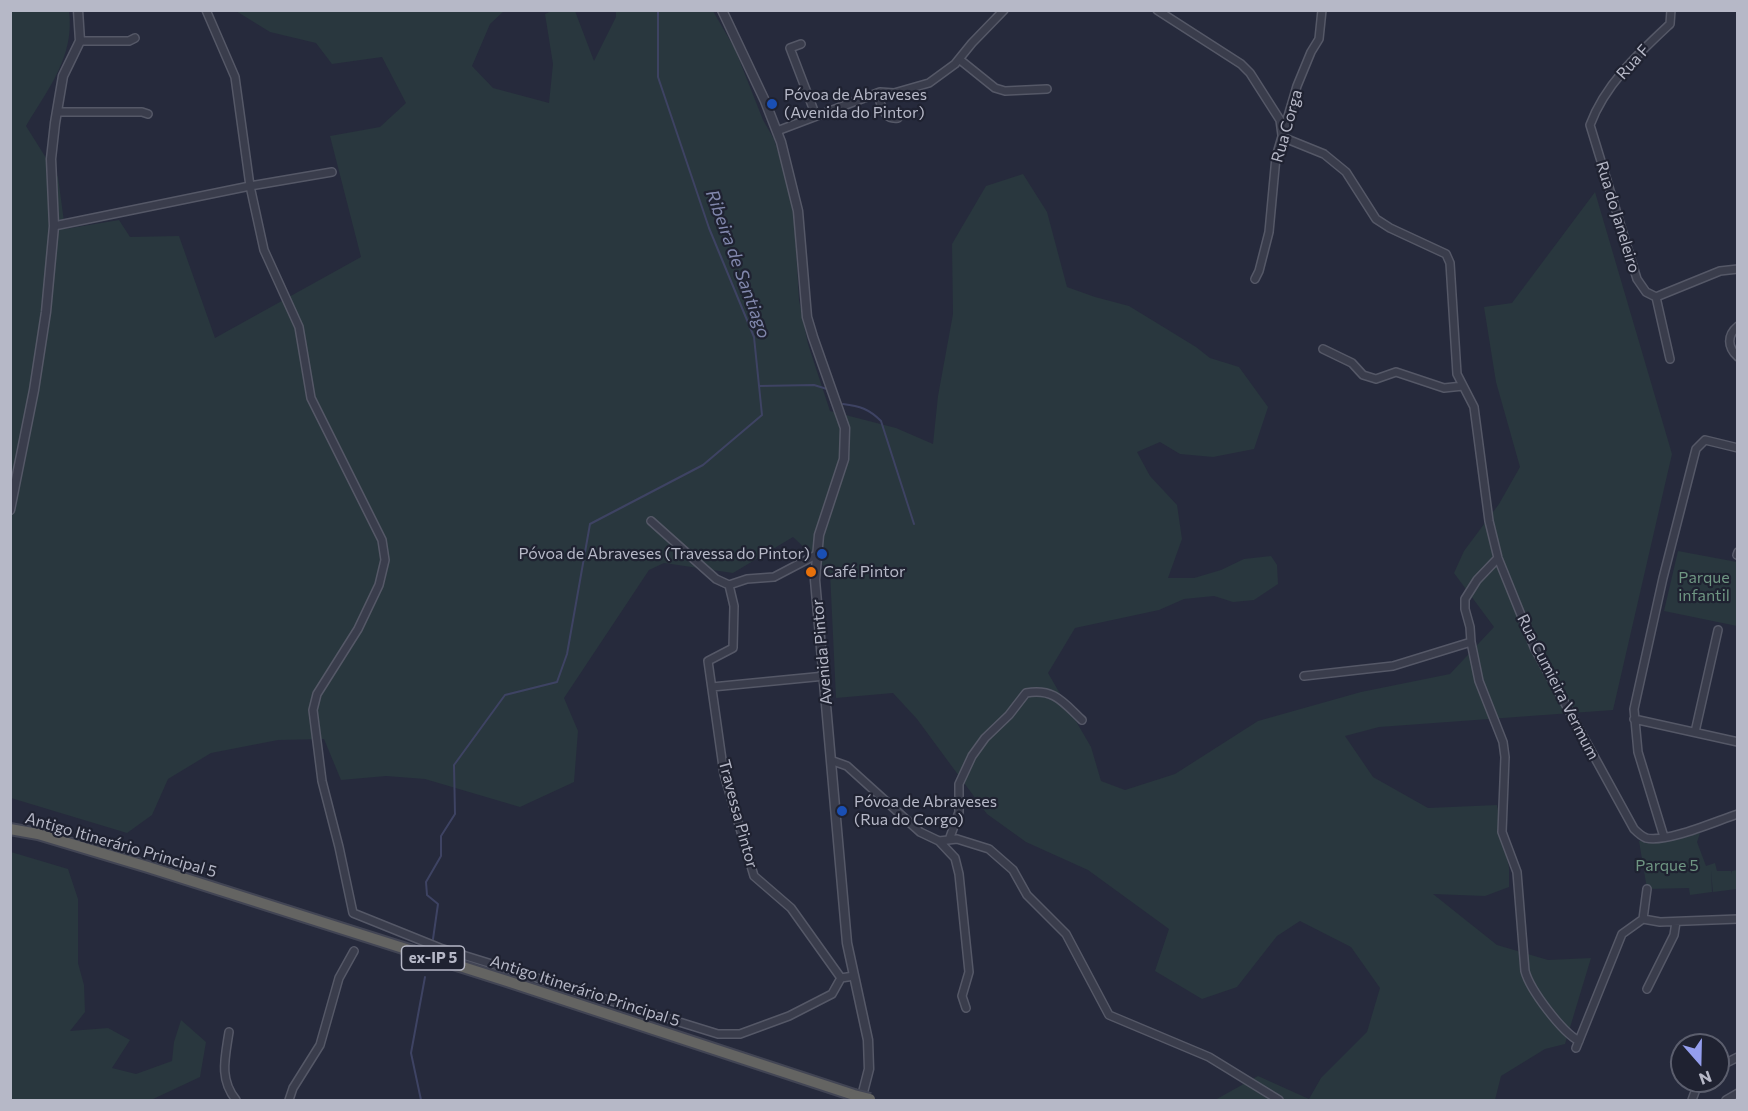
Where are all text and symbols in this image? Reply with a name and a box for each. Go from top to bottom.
street label: Rua F [1612,41,1654,83]
place label: Póvoa de Abraveses (Avenida do Pintor) [784,85,927,123]
street label: Rua Corga [1267,87,1307,165]
marker: Póvoa de Abraveses (Avenida do Pintor) [765,97,779,111]
street label: Rua do Janeleiro [1592,159,1644,275]
water label: Ribeira de Santiago [701,187,775,341]
place label: Póvoa de Abraveses (Travessa do Pintor) [518,544,810,564]
marker: Póvoa de Abraveses (Travessa do Pintor) [815,547,829,561]
place label: Café Pintor [823,562,905,582]
marker: Café Pintor [804,565,818,579]
park label: Parque infantil [1678,568,1730,606]
street label: Avenida Pintor [808,598,836,706]
street label: Rua Cumieira Vermum [1513,611,1603,763]
street label: Travessa Pintor [714,758,762,870]
place label: Póvoa de Abraveses (Rua do Corgo) [854,792,997,830]
marker: Póvoa de Abraveses (Rua do Corgo) [835,804,849,818]
street label: Antigo Itinerário Principal 5 [23,808,219,882]
park label: Parque 5 [1635,856,1699,876]
road number: ex-IP 5 [402,946,464,970]
street label: Antigo Itinerário Principal 5 [488,951,682,1031]
north arrow [1670,1033,1730,1093]
text: N [1697,1068,1715,1089]

